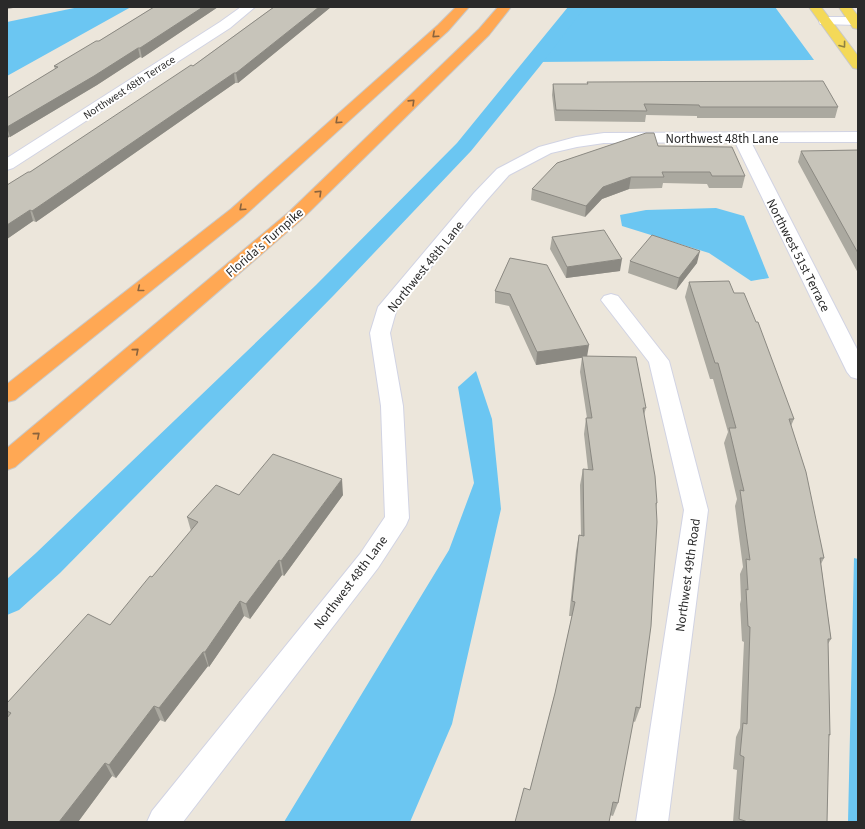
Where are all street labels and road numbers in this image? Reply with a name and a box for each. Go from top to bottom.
street label: Northwest 48th Terrace [80,52,179,123]
street label: Northwest 48th Lane [666,130,778,148]
street label: Northwest 51st Terrace [762,196,834,315]
street label: Florida's Turnpike [222,204,307,281]
street label: Northwest 48th Lane [383,217,468,316]
street label: Northwest 49th Road [671,517,705,633]
street label: Northwest 48th Lane [310,532,392,633]

